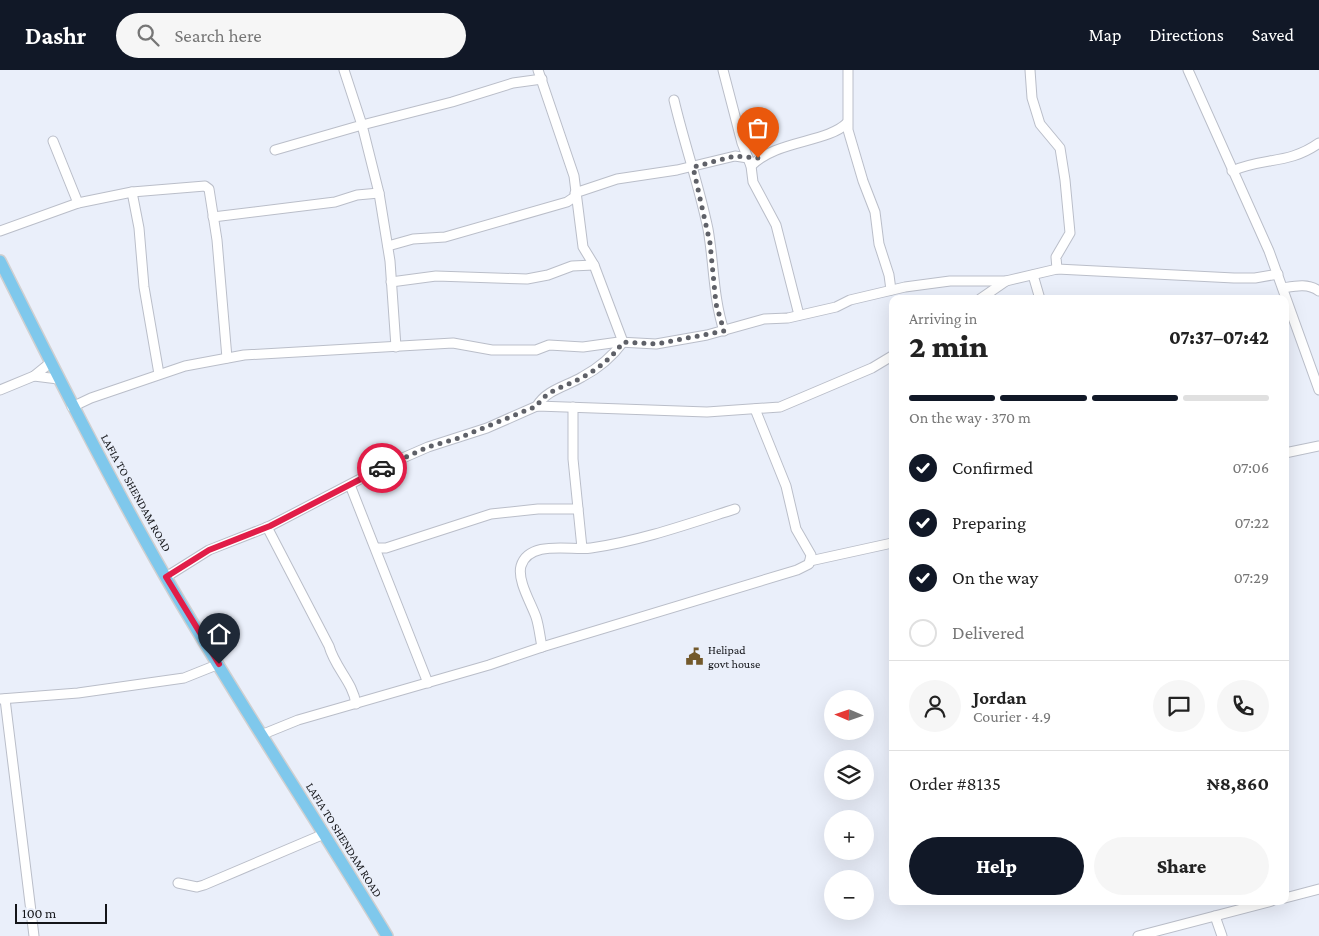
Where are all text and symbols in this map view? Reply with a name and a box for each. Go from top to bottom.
search box [116,13,466,58]
icon: search [134,21,162,49]
text: Dashr [25,22,86,49]
text: Search here [174,25,262,46]
text: Map [1089,25,1121,45]
text: Directions [1149,25,1224,45]
text: Saved [1252,25,1294,45]
pin [737,107,779,158]
icon: bag [744,114,772,142]
text: Arriving in [909,310,977,327]
text: 07:37–07:42 [1169,327,1269,348]
text: 2 min [909,328,988,364]
text: On the way · 370 m [909,409,1031,426]
street label: LAFIA TO SHENDAM ROAD [98,432,174,554]
courier [357,443,407,493]
icon: car [368,454,396,482]
icon: check [909,454,937,482]
text: Confirmed [952,457,1033,478]
text: 07:06 [1232,459,1269,476]
icon: check [909,509,937,537]
text: Preparing [952,512,1026,533]
text: 07:22 [1234,514,1269,531]
icon: check [909,564,937,592]
text: On the way [952,567,1038,588]
text: 07:29 [1234,569,1269,586]
pin [198,613,240,664]
icon: home [205,620,233,648]
text: Delivered [952,622,1025,643]
place label: Helipad govt house [708,643,760,671]
public building icon: Helipad govt house [684,647,704,667]
button: person [909,680,961,732]
button: chat [1153,680,1205,732]
button: phone [1217,680,1269,732]
text: Jordan [973,687,1027,708]
north arrow [824,690,874,740]
map controls [824,690,874,920]
text: Courier · 4.9 [973,708,1051,725]
button: layers [824,750,874,800]
text: Order #8135 [909,773,1001,794]
text: ₦8,860 [1207,773,1269,794]
street label: LAFIA TO SHENDAM ROAD [303,780,385,900]
button: + [824,810,874,860]
button: Help [909,837,1084,895]
button: Share [1094,837,1269,895]
button: − [824,870,874,920]
scale bar [15,901,108,924]
text: 100 m [22,905,56,921]

